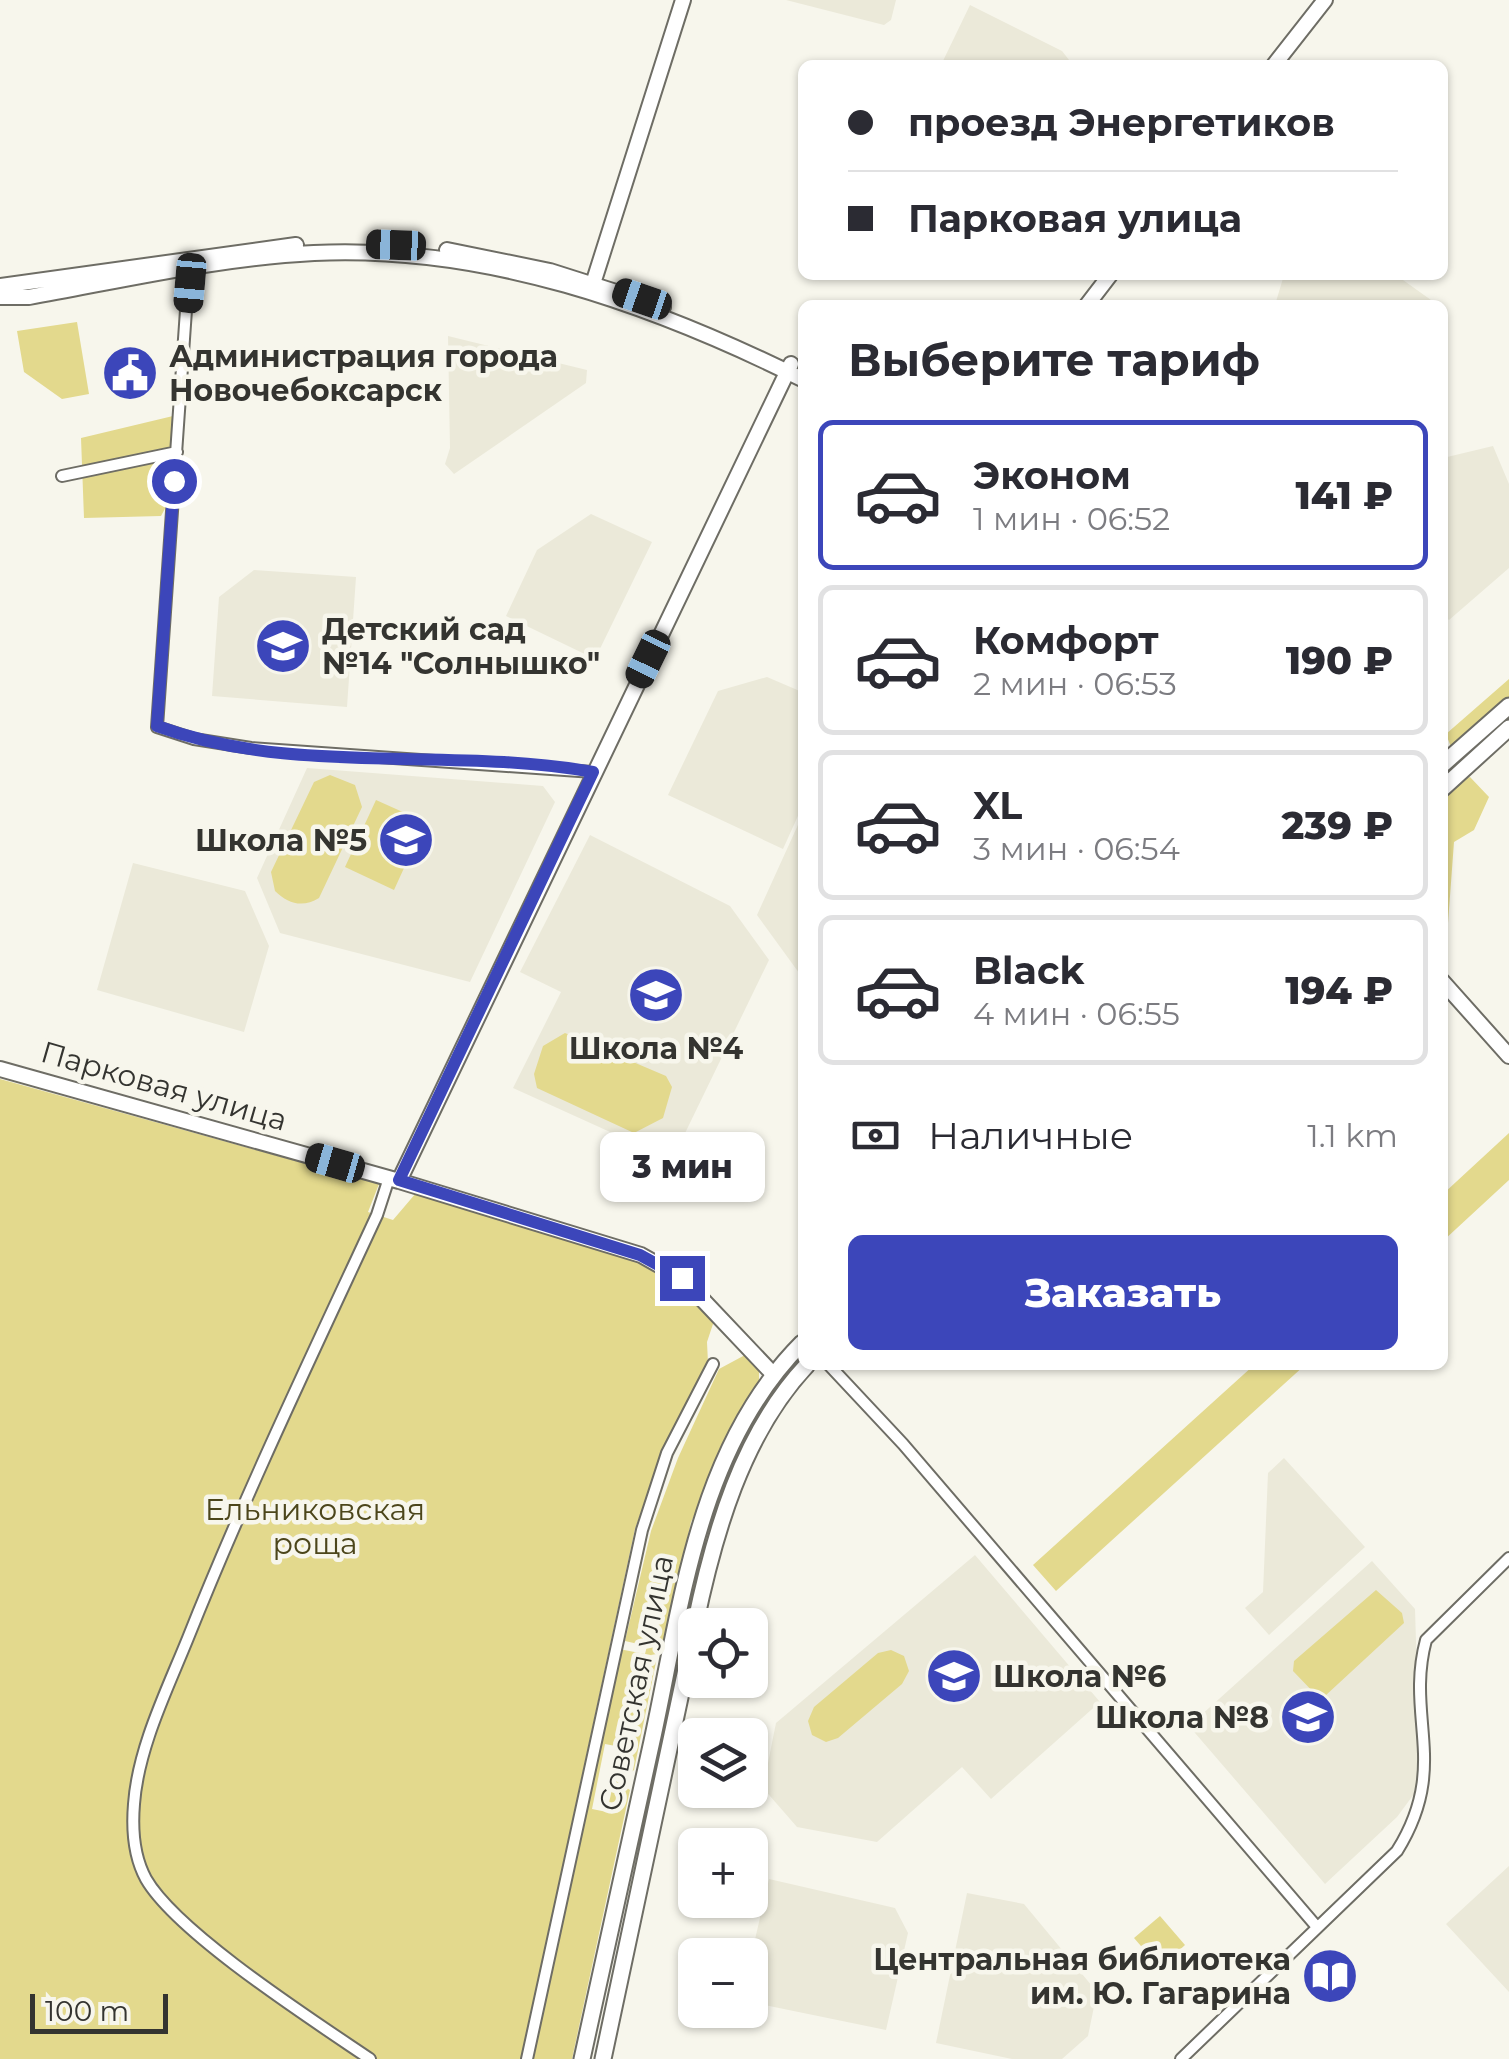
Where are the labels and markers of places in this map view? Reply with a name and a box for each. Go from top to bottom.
place label: Администрация города Новочебоксарск [169,338,558,409]
public building icon: Администрация города Новочебоксарск [100,343,160,403]
place label: Детский сад №14 "Солнышко" [322,611,600,682]
school or university icon: Детский сад №14 "Солнышко" [253,616,313,676]
school or university icon: Школа №5 [376,810,436,870]
place label: Школа №5 [195,822,367,859]
school or university icon: Школа №4 [626,965,686,1025]
place label: Школа №4 [569,1030,744,1067]
school or university icon: Школа №6 [924,1646,984,1706]
place label: Школа №6 [993,1658,1166,1695]
school or university icon: Школа №8 [1278,1687,1338,1747]
place label: Школа №8 [1095,1699,1269,1736]
place label: Центральная библиотека им. Ю. Гагарина [873,1941,1291,2012]
library icon: Центральная библиотека им. Ю. Гагарина [1300,1946,1360,2006]

